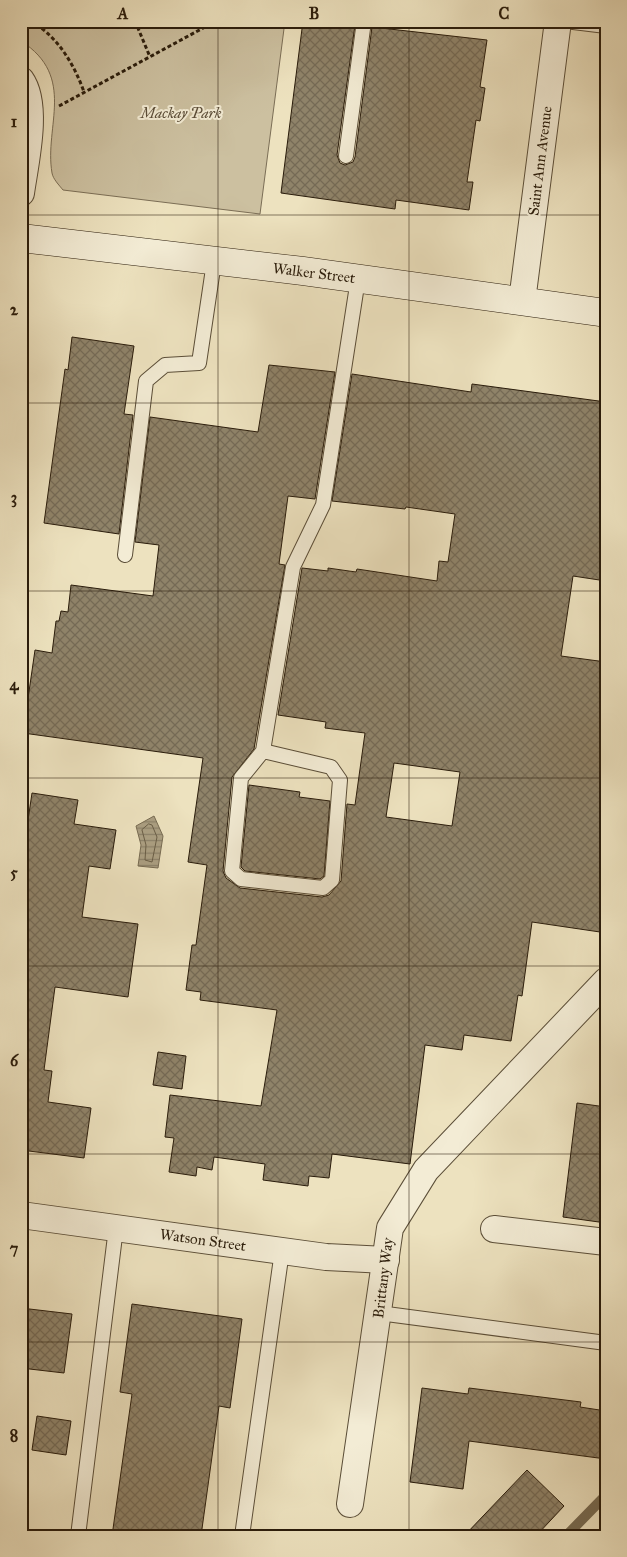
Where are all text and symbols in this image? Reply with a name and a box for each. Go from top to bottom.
text: A [117,4,129,23]
text: B [309,4,319,23]
text: C [499,4,510,23]
park label: Mackay Park [138,104,222,122]
street label: Saint Ann Avenue [524,105,556,217]
text: 1 [11,112,18,131]
street label: Walker Street [272,259,357,287]
text: 2 [10,300,19,319]
text: 3 [11,488,17,508]
text: 4 [10,675,20,695]
text: 5 [10,863,18,882]
text: 6 [10,1051,19,1070]
street label: Watson Street [159,1225,248,1255]
street label: Brittany Way [369,1236,397,1319]
text: 7 [10,1239,19,1258]
text: 8 [10,1426,18,1445]

